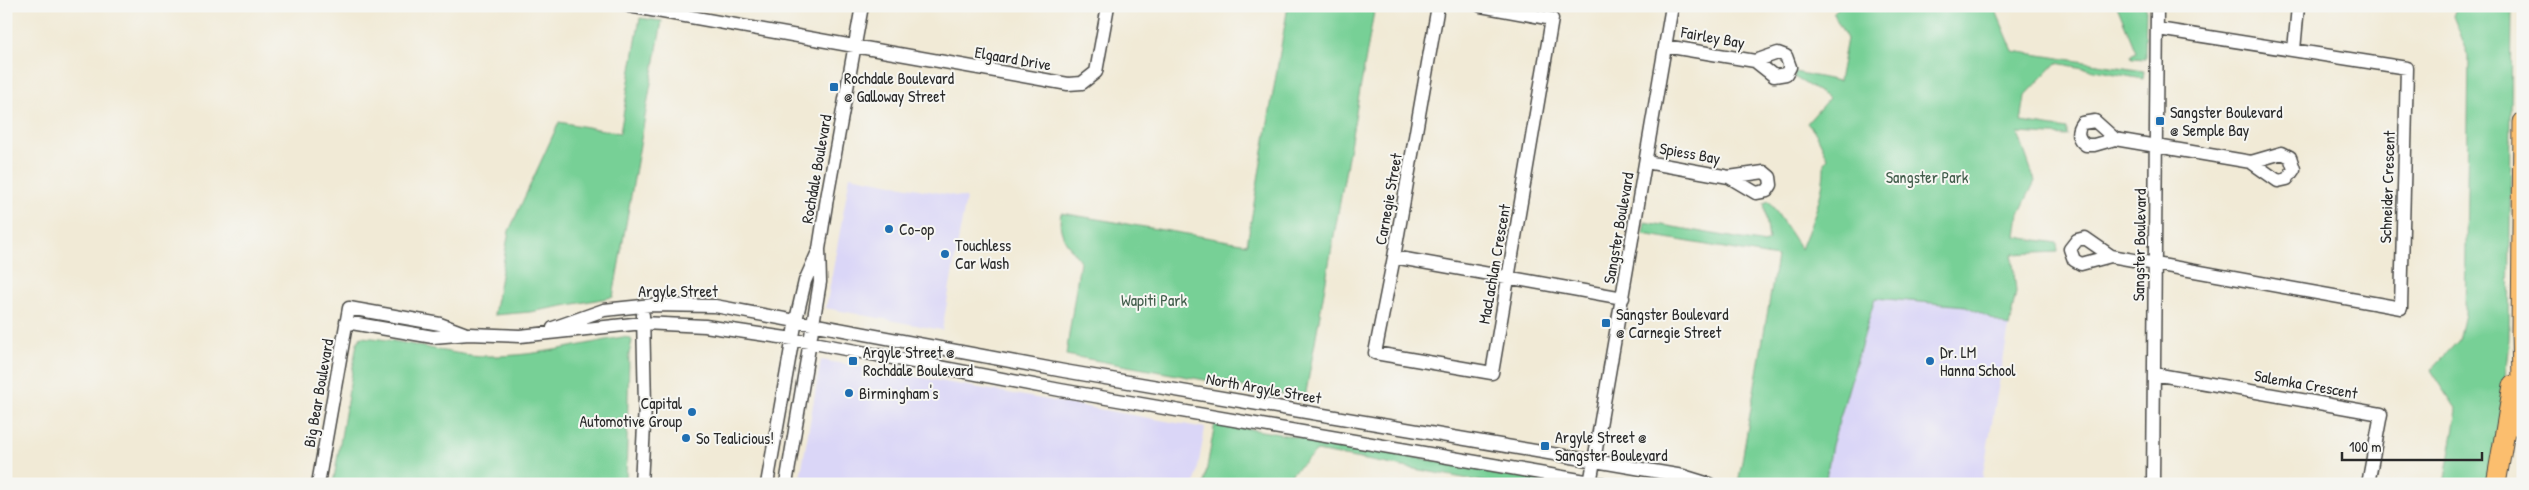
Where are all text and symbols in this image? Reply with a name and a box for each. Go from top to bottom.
street label: Fairley Bay [1678,20,1747,53]
street label: Elgaard Drive [973,40,1054,76]
place label: Rochdale Boulevard @ Galloway Street [844,67,954,107]
marker: Rochdale Boulevard @ Galloway Street [828,81,840,93]
place label: Sangster Boulevard @ Semple Bay [2170,101,2283,141]
street label: Rochdale Boulevard [796,113,836,225]
marker: Sangster Boulevard @ Semple Bay [2154,115,2166,127]
street label: Schneider Crescent [2374,130,2400,244]
street label: Spiess Bay [1658,137,1722,169]
street label: Carnegie Street [1369,151,1407,247]
park label: Sangster Park [1886,166,1969,188]
street label: Sangster Boulevard [1597,171,1639,285]
street label: Sangster Boulevard [2127,189,2151,301]
street label: MacLachlan Crescent [1473,202,1515,326]
place label: Co-op [899,218,934,240]
marker: Co-op [883,223,895,235]
place label: Touchless Car Wash [955,234,1011,274]
marker: Touchless Car Wash [939,248,951,260]
street label: Argyle Street [638,280,718,302]
park label: Wapiti Park [1121,289,1187,311]
place label: Sangster Boulevard @ Carnegie Street [1616,303,1729,343]
marker: Sangster Boulevard @ Carnegie Street [1600,317,1612,329]
street label: Big Bear Boulevard [298,337,338,449]
place label: Argyle Street @ Rochdale Boulevard [863,341,973,381]
place label: Dr. LM Hanna School [1940,341,2016,381]
marker: Argyle Street @ Rochdale Boulevard [847,355,859,367]
marker: Dr. LM Hanna School [1924,355,1936,367]
street label: Salemka Crescent [2253,364,2360,404]
street label: North Argyle Street [1205,367,1324,409]
place label: Birmingham's [859,382,938,404]
marker: Birmingham's [843,387,855,399]
place label: Capital Automotive Group [579,392,683,432]
marker: Capital Automotive Group [686,406,698,418]
place label: Argyle Street @ Sangster Boulevard [1555,426,1668,466]
place label: So Tealicious! [696,427,774,449]
scale bar [2342,430,2482,462]
marker: So Tealicious! [680,432,692,444]
text: 100 m [2349,436,2382,457]
marker: Argyle Street @ Sangster Boulevard [1539,440,1551,452]

